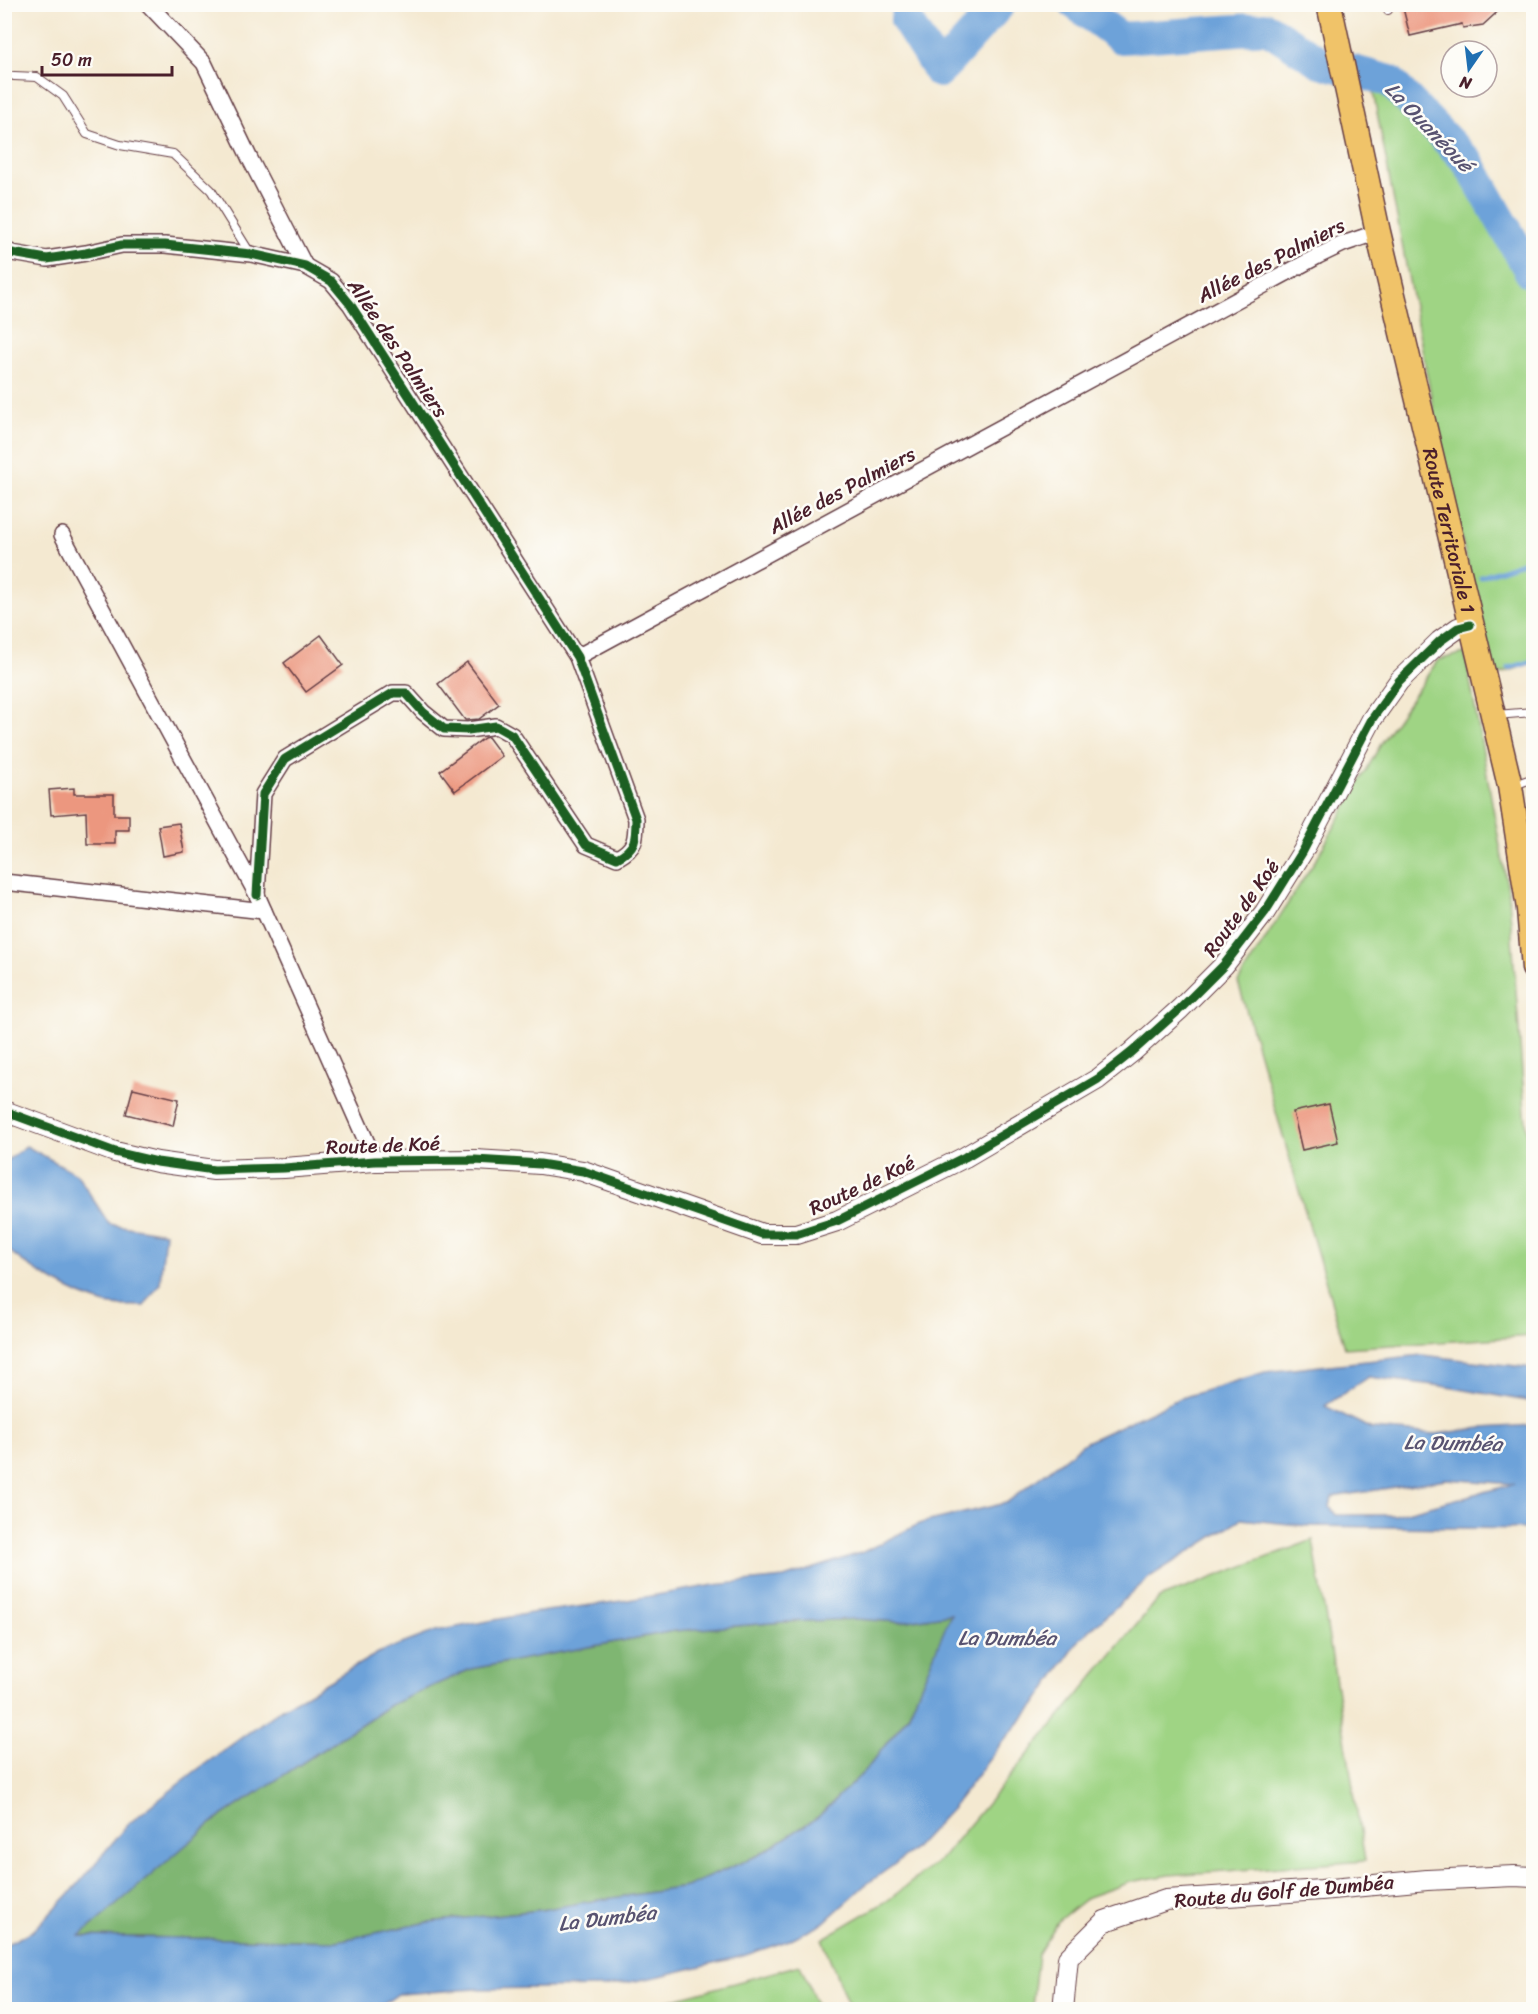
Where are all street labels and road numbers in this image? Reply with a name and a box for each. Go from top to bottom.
street label: Allée des Palmiers [1190,208,1352,313]
street label: Allée des Palmiers [337,271,458,426]
street label: Allée des Palmiers [762,437,923,544]
street label: Route Territoriale 1 [1412,444,1485,617]
street label: Route de Koé [1194,852,1289,965]
street label: Route de Koé [325,1126,441,1165]
street label: Route de Koé [803,1145,921,1225]
street label: Route du Golf de Dumbéa [1173,1864,1396,1919]

